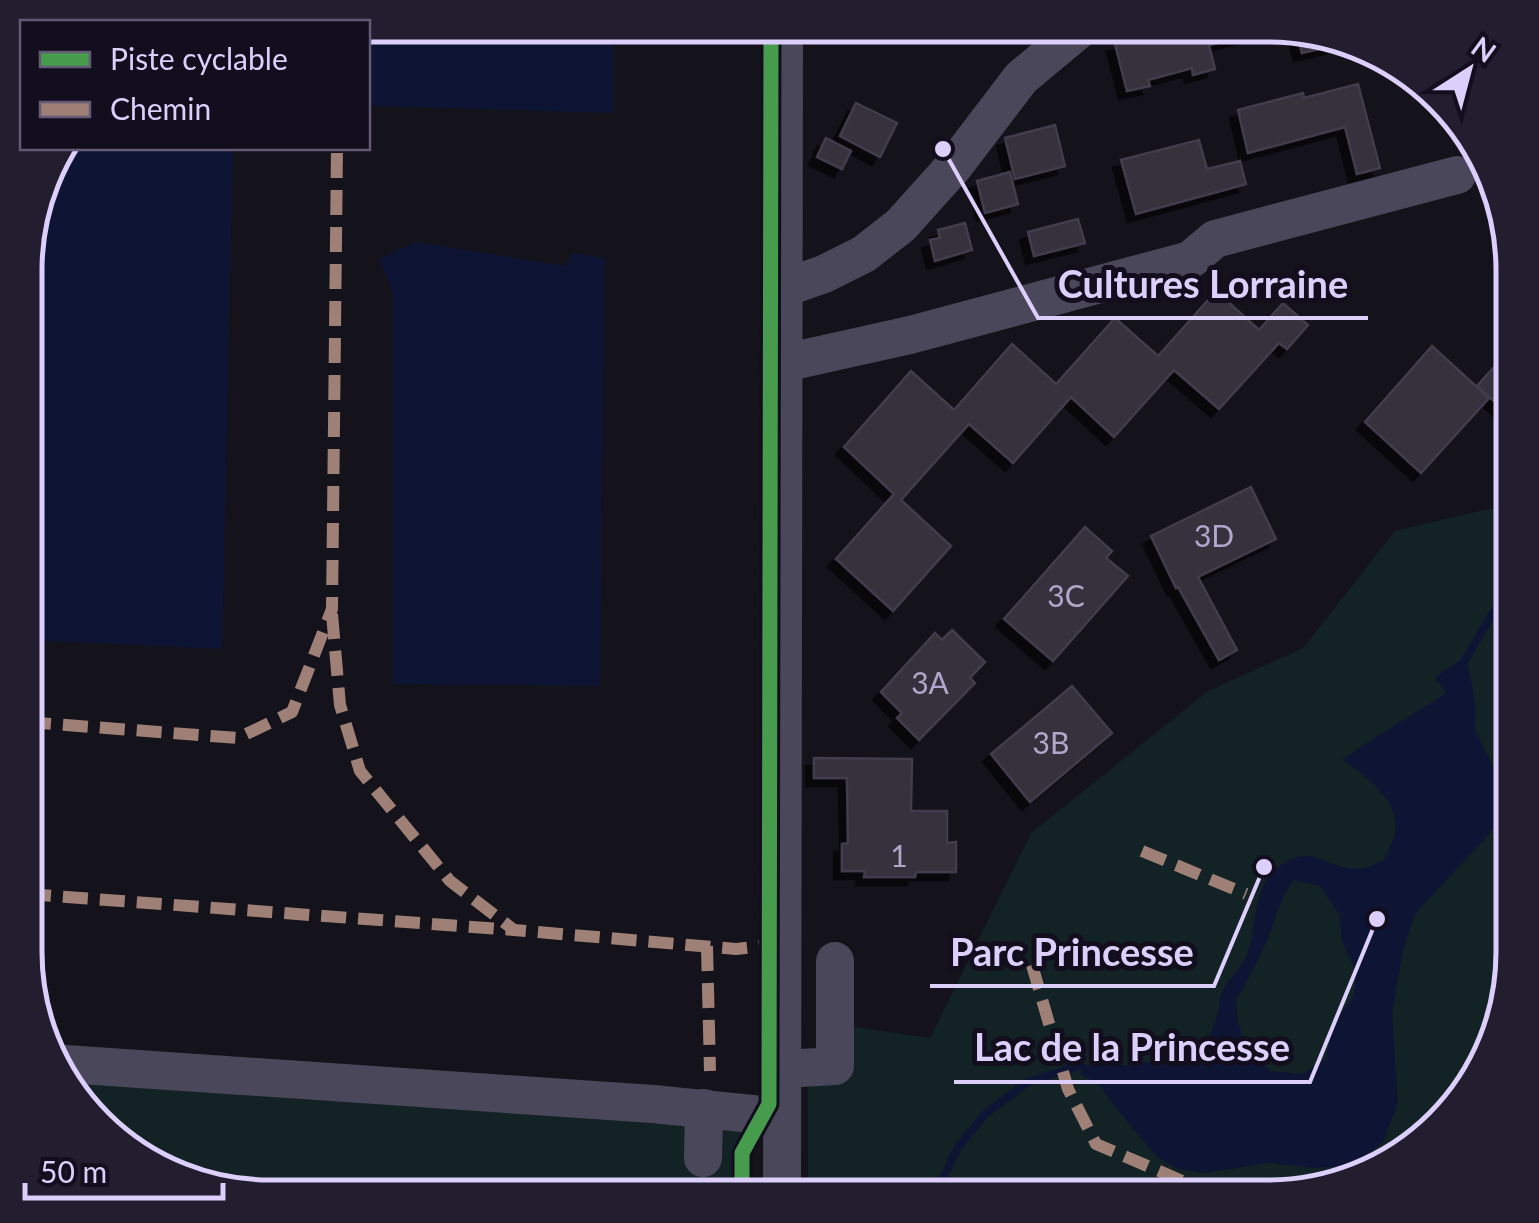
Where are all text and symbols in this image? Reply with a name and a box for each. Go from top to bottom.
legend [20,20,370,150]
north arrow [1419,20,1519,120]
text: N [1466,29,1503,69]
text: Piste cyclable [110,40,288,76]
text: Chemin [110,90,211,126]
callout: Cultures Lorraine [1038,250,1368,318]
text: Cultures Lorraine [1058,260,1348,306]
house number: 3D [1194,517,1234,553]
house number: 3C [1047,577,1085,613]
house number: 3A [911,664,950,700]
house number: 3B [1033,724,1069,760]
house number: 1 [890,837,908,873]
callout: Parc Princesse [930,918,1214,986]
text: Parc Princesse [950,928,1194,974]
callout: Lac de la Princesse [954,1014,1310,1082]
text: Lac de la Princesse [974,1023,1290,1069]
scale bar [25,1138,222,1200]
text: 50 m [40,1153,107,1189]

